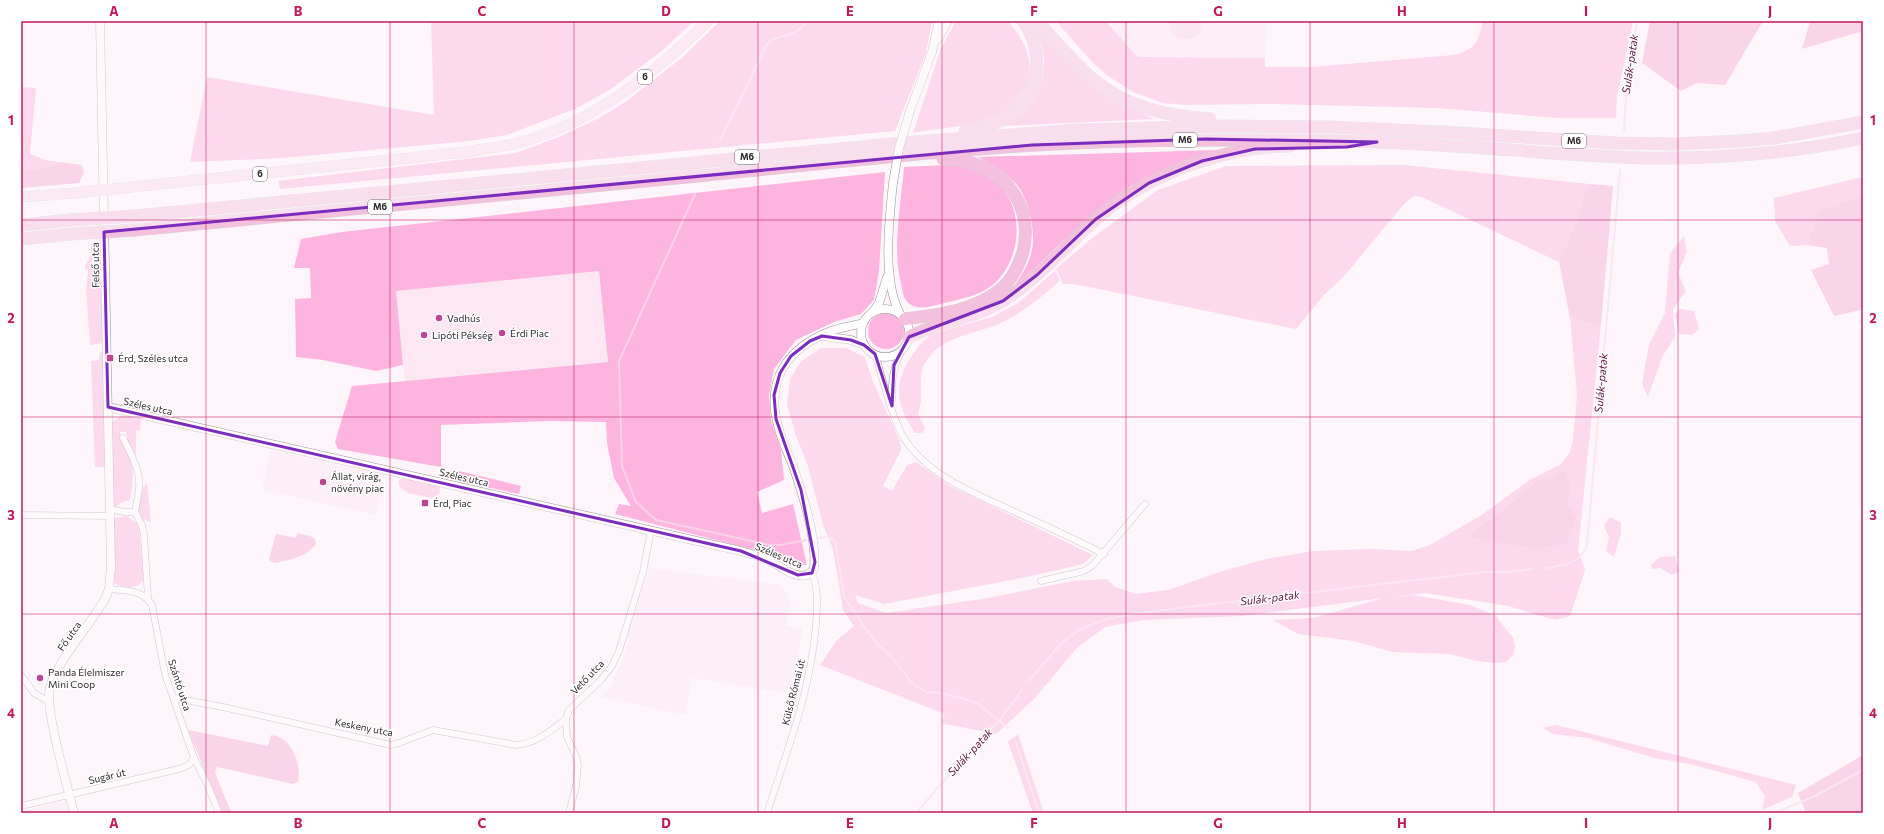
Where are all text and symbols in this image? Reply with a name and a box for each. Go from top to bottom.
text: A [109,3,119,19]
text: B [294,3,303,19]
text: C [478,3,487,19]
text: D [661,3,671,19]
text: E [846,3,854,19]
text: F [1030,3,1038,19]
text: G [1213,3,1223,19]
text: H [1397,3,1407,19]
text: I [1584,3,1588,19]
text: J [1768,3,1772,19]
water label: Sulák-patak [1619,32,1640,95]
road number: 6 [638,70,652,84]
text: 1 [8,112,14,128]
text: 1 [1870,112,1876,128]
road number: M6 [1173,133,1197,147]
road number: M6 [1562,134,1586,148]
road number: M6 [735,150,759,164]
road number: 6 [253,167,267,181]
road number: M6 [368,200,392,214]
street label: Felső utca [89,242,101,288]
text: 2 [7,310,15,326]
text: 2 [1869,310,1877,326]
place label: Vadhús [447,312,481,324]
marker: Vadhús [434,313,444,323]
place label: Érdi Piac [510,327,549,339]
marker: Érdi Piac [497,328,507,338]
place label: Lipóti Pékség [432,329,493,341]
marker: Lipóti Pékség [419,330,429,340]
water label: Sulák-patak [1591,351,1610,413]
place label: Érd, Széles utca [118,352,188,364]
marker: Érd, Széles utca [105,353,115,363]
street label: Széles utca [122,395,174,417]
street label: Széles utca [438,466,490,488]
place label: Állat, virág, növény piac [331,470,384,494]
marker: Állat, virág, növény piac [318,477,328,487]
place label: Érd, Piac [433,497,472,509]
marker: Érd, Piac [420,498,430,508]
text: 3 [7,507,15,523]
text: 3 [1869,507,1877,523]
street label: Széles utca [754,540,804,570]
water label: Sulák-patak [1239,587,1302,608]
street label: Fő utca [55,619,83,653]
street label: Vető utca [568,657,606,697]
street label: Szántó utca [166,658,194,712]
street label: Külső Római út [779,658,807,726]
place label: Panda Élelmiszer Mini Coop [48,666,125,690]
marker: Panda Élelmiszer Mini Coop [35,673,45,683]
text: 4 [7,705,15,721]
text: 4 [1869,705,1877,721]
street label: Keskeny utca [334,715,394,739]
water label: Sulák-patak [944,725,996,778]
street label: Sugár út [87,766,127,786]
text: A [109,815,119,831]
text: B [294,815,303,831]
text: C [478,815,487,831]
text: D [661,815,671,831]
text: E [846,815,854,831]
text: F [1030,815,1038,831]
text: G [1213,815,1223,831]
text: H [1397,815,1407,831]
text: I [1584,815,1588,831]
text: J [1768,815,1772,831]

